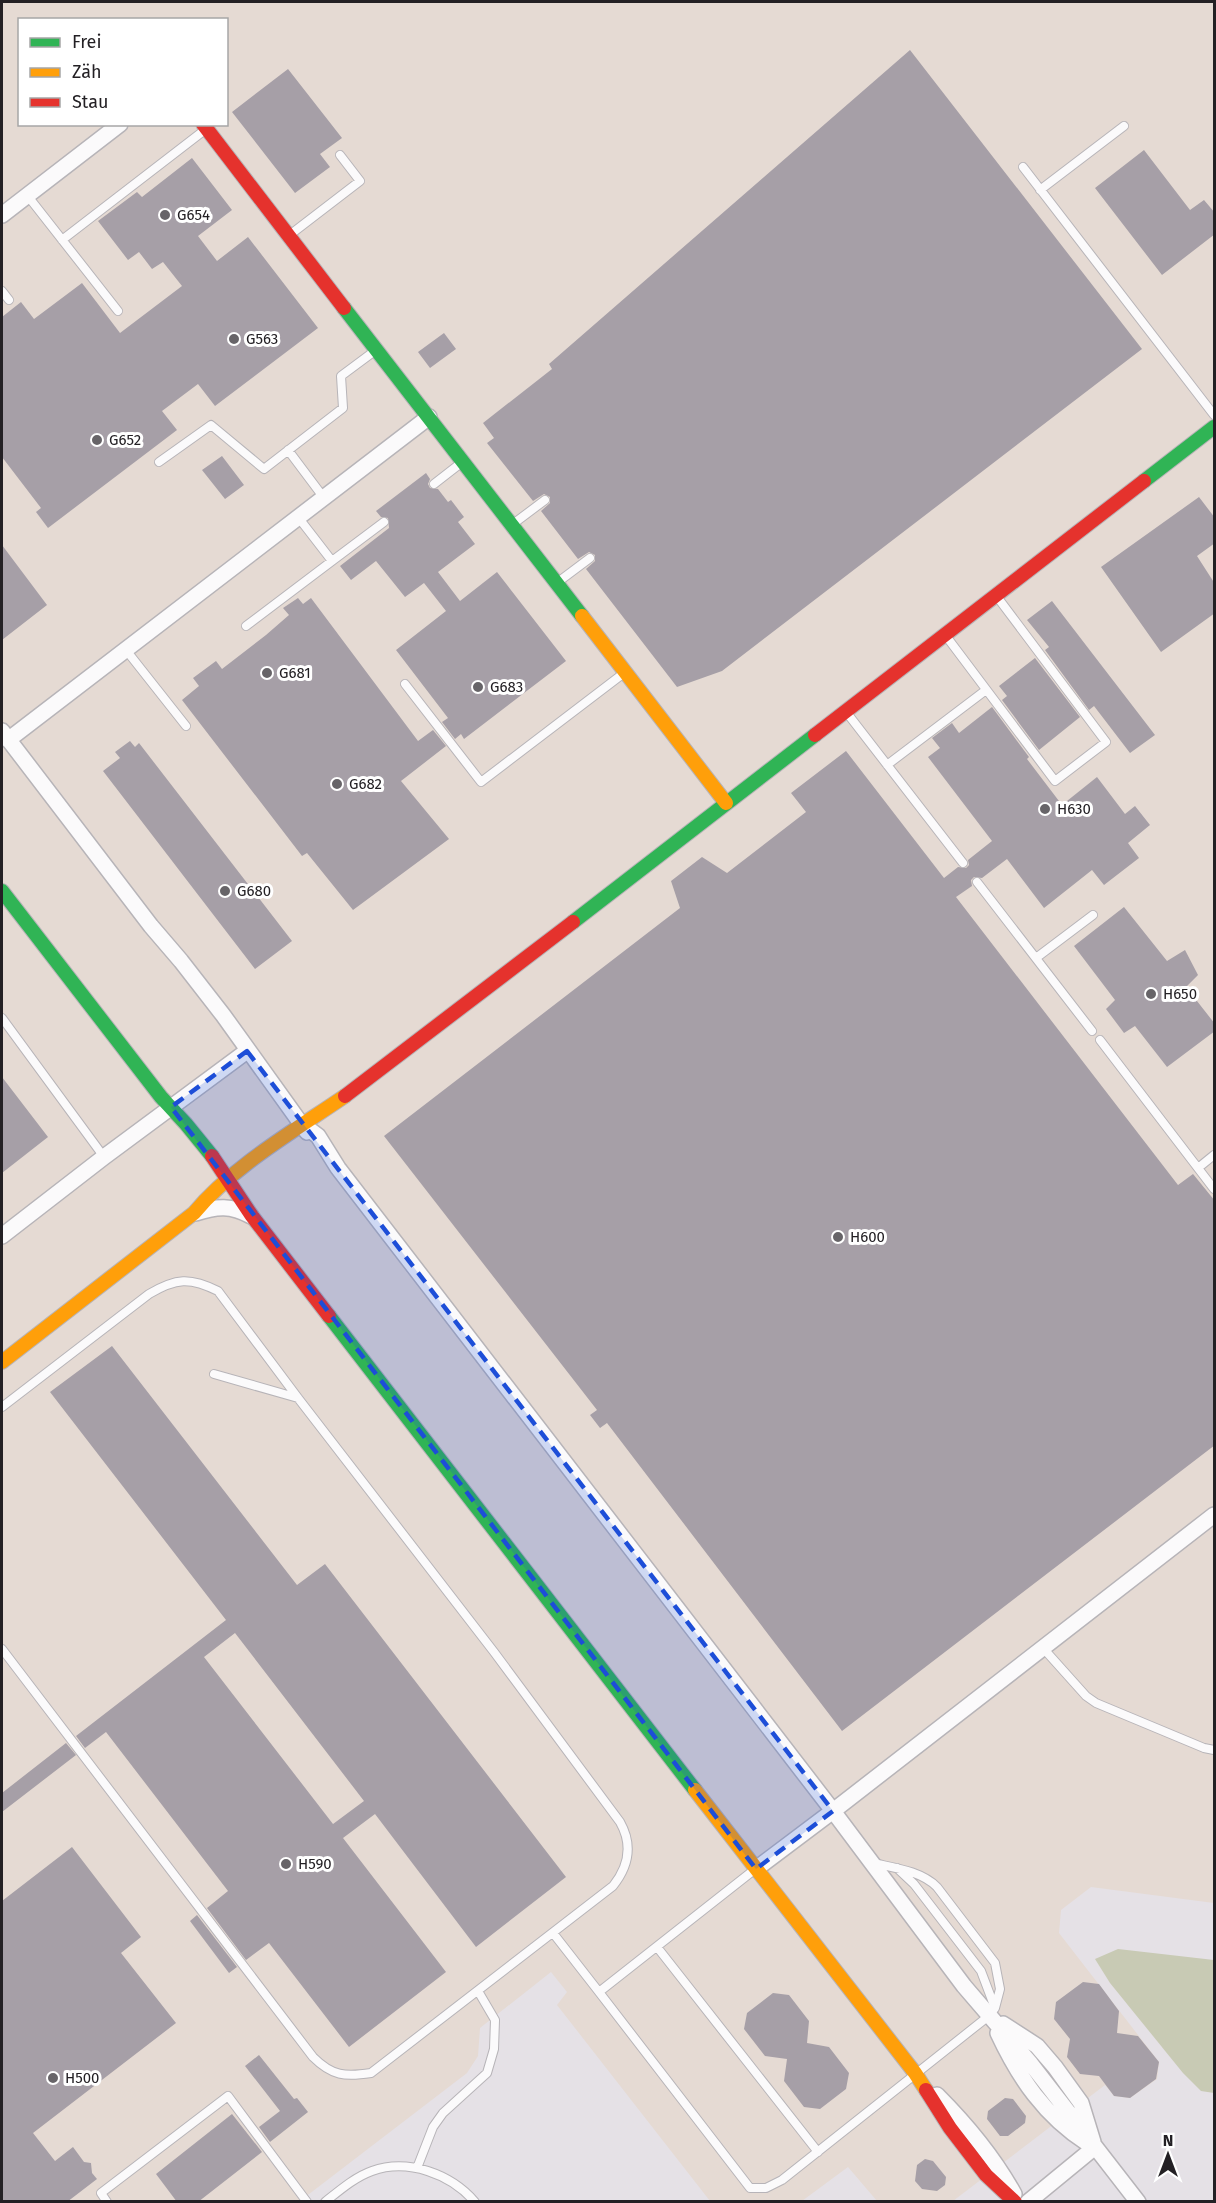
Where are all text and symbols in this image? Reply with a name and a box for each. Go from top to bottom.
legend [18,18,228,126]
text: Frei [72,31,102,53]
text: Zäh [72,61,101,83]
text: Stau [72,91,108,113]
place label: G654 [177,206,210,224]
marker: G654 [158,208,172,222]
place label: G563 [246,330,278,348]
marker: G563 [227,332,241,346]
place label: G652 [109,431,141,449]
marker: G652 [90,433,104,447]
place label: G681 [279,664,311,682]
marker: G681 [260,666,274,680]
place label: G683 [490,678,523,696]
marker: G683 [471,680,485,694]
place label: G682 [349,775,382,793]
marker: G682 [330,777,344,791]
place label: H630 [1057,800,1091,818]
marker: H630 [1038,802,1052,816]
place label: G680 [237,882,271,900]
marker: G680 [218,884,232,898]
place label: H650 [1163,985,1197,1003]
marker: H650 [1144,987,1158,1001]
place label: H600 [850,1228,885,1246]
marker: H600 [831,1230,845,1244]
place label: H590 [298,1855,332,1873]
marker: H590 [279,1857,293,1871]
place label: H500 [65,2069,99,2087]
marker: H500 [46,2071,60,2085]
north arrow [1138,2125,1198,2185]
text: N [1163,2131,1173,2150]

